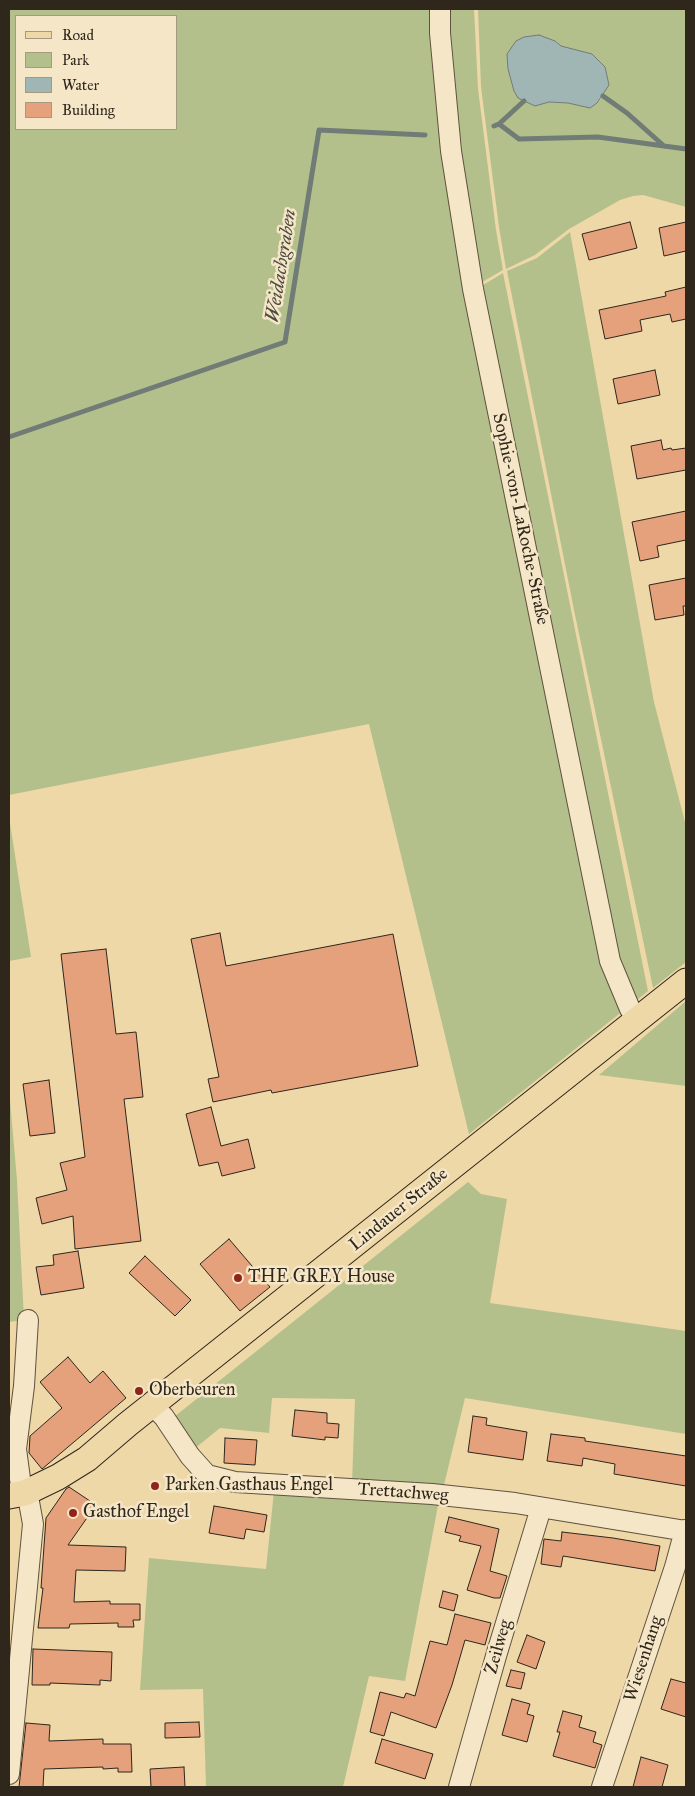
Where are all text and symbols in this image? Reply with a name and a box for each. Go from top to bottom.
legend [15,15,178,130]
text: Road [62,26,94,44]
text: Park [62,51,89,69]
text: Water [62,76,99,94]
text: Building [62,101,115,119]
water label: Weidachgraben [262,208,302,324]
street label: Sophie-von-LaRoche-Straße [487,411,553,627]
street label: Lindauer Straße [345,1164,453,1256]
place label: THE GREY House [248,1267,395,1289]
marker: THE GREY House [232,1272,244,1284]
place label: Oberbeuren [149,1380,235,1402]
marker: Oberbeuren [133,1385,145,1397]
place label: Parken Gasthaus Engel [165,1475,333,1497]
street label: Trettachweg [357,1479,449,1507]
marker: Parken Gasthaus Engel [149,1480,161,1492]
place label: Gasthof Engel [83,1502,189,1524]
marker: Gasthof Engel [67,1507,79,1519]
street label: Wiesenhang [620,1613,668,1705]
street label: Zeilweg [481,1617,517,1677]

